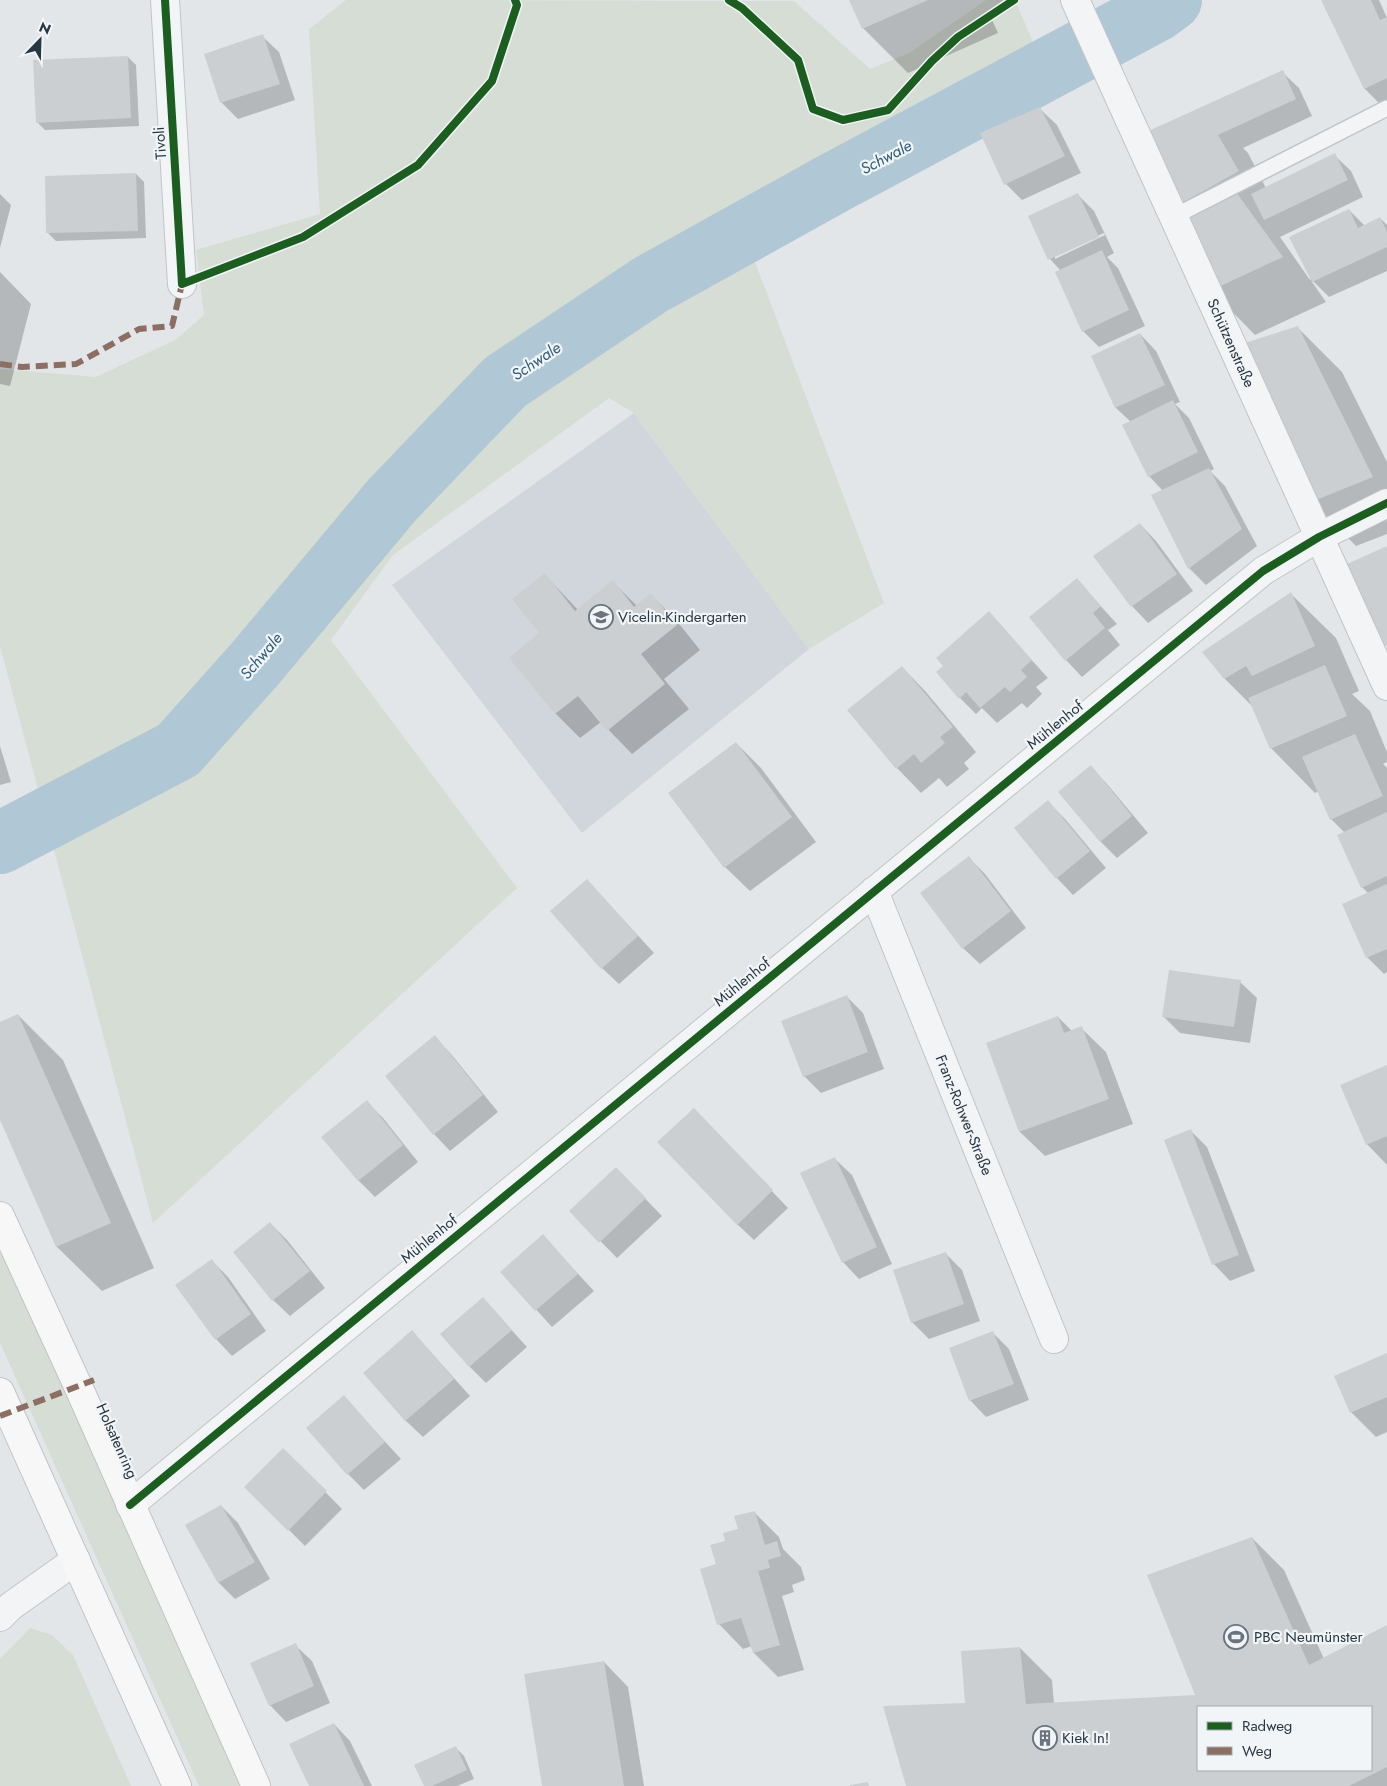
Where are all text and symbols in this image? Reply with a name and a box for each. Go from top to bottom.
north arrow [15,15,65,65]
text: N [36,17,54,39]
street label: Tivoli [148,126,172,160]
water label: Schwale [856,134,916,180]
street label: Schützenstraße [1202,295,1261,391]
water label: Schwale [507,336,565,386]
school or university icon: Vicelin-Kindergarten [588,604,614,630]
place label: Vicelin-Kindergarten [618,606,747,628]
water label: Schwale [235,628,287,684]
street label: Mühlenhof [1022,695,1089,755]
street label: Mühlenhof [709,952,776,1012]
street label: Franz-Rohwer-Straße [930,1051,998,1179]
street label: Mühlenhof [396,1209,463,1269]
street label: Holsatenring [91,1400,143,1482]
sports icon: PBC Neumünster [1223,1624,1249,1650]
place label: PBC Neumünster [1254,1626,1363,1648]
legend [1197,1706,1372,1771]
text: Radweg [1242,1715,1292,1737]
building icon: Kiek In! [1032,1725,1058,1751]
place label: Kiek In! [1062,1727,1109,1749]
text: Weg [1242,1740,1272,1762]

